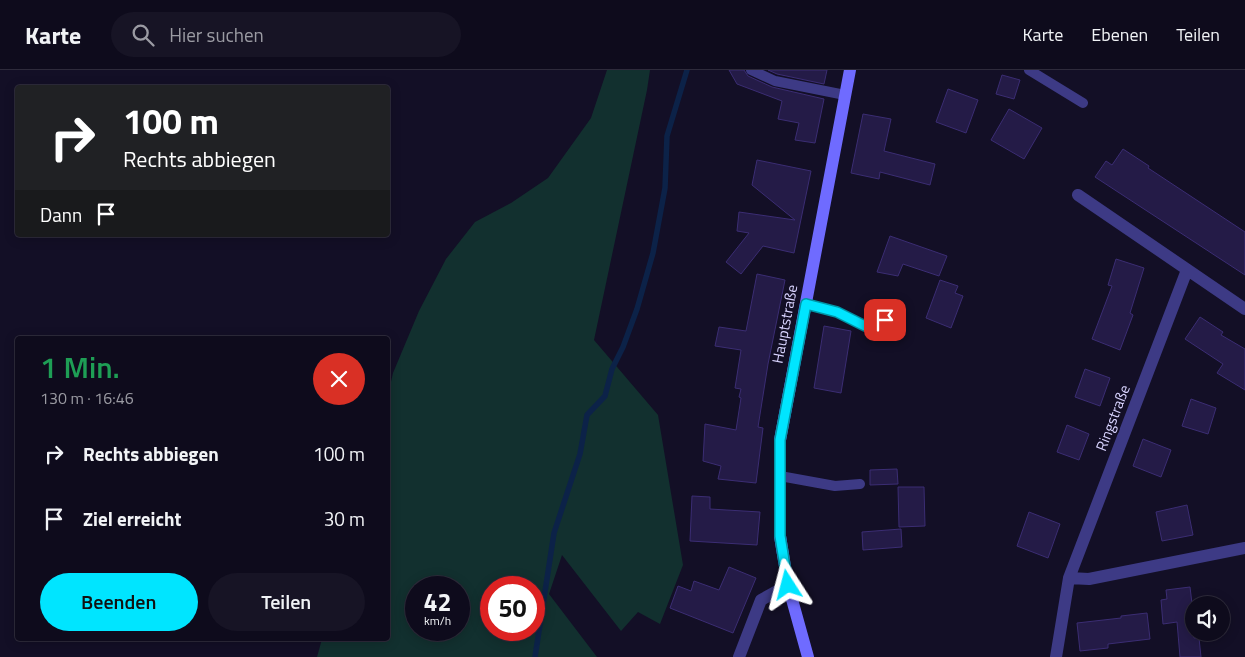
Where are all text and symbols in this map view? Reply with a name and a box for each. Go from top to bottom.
search box [111,12,461,57]
text: Karte [25,17,81,53]
text: Hier suchen [169,20,264,49]
icon: search [129,21,157,49]
text: Karte [1022,21,1063,48]
text: Ebenen [1091,21,1148,48]
text: Teilen [1176,21,1220,48]
text: 100 m [123,94,219,148]
icon: right [40,105,105,170]
text: Rechts abbiegen [123,142,276,176]
text: Dann [40,200,82,229]
icon: arrive [92,200,120,228]
street label: Hauptstraße [766,283,803,365]
pin [864,299,906,341]
icon: arrive [871,306,899,334]
text: 1 Min. [40,344,120,390]
button: close [313,353,365,405]
street label: Ringstraße [1089,381,1136,454]
text: 130 m · 16:46 [40,386,134,410]
text: Rechts abbiegen [83,439,219,468]
text: 100 m [313,439,365,468]
icon: right [40,440,68,468]
text: Ziel erreicht [83,504,181,533]
text: 30 m [324,504,365,533]
icon: arrive [40,505,68,533]
position arrow [761,558,813,610]
button: Beenden [40,573,198,631]
button: Teilen [208,573,365,631]
speed limit sign: 50 [480,576,545,641]
text: 42 [423,583,452,621]
map controls [1185,596,1230,641]
button: sound [1185,596,1230,641]
text: km/h [424,611,451,630]

